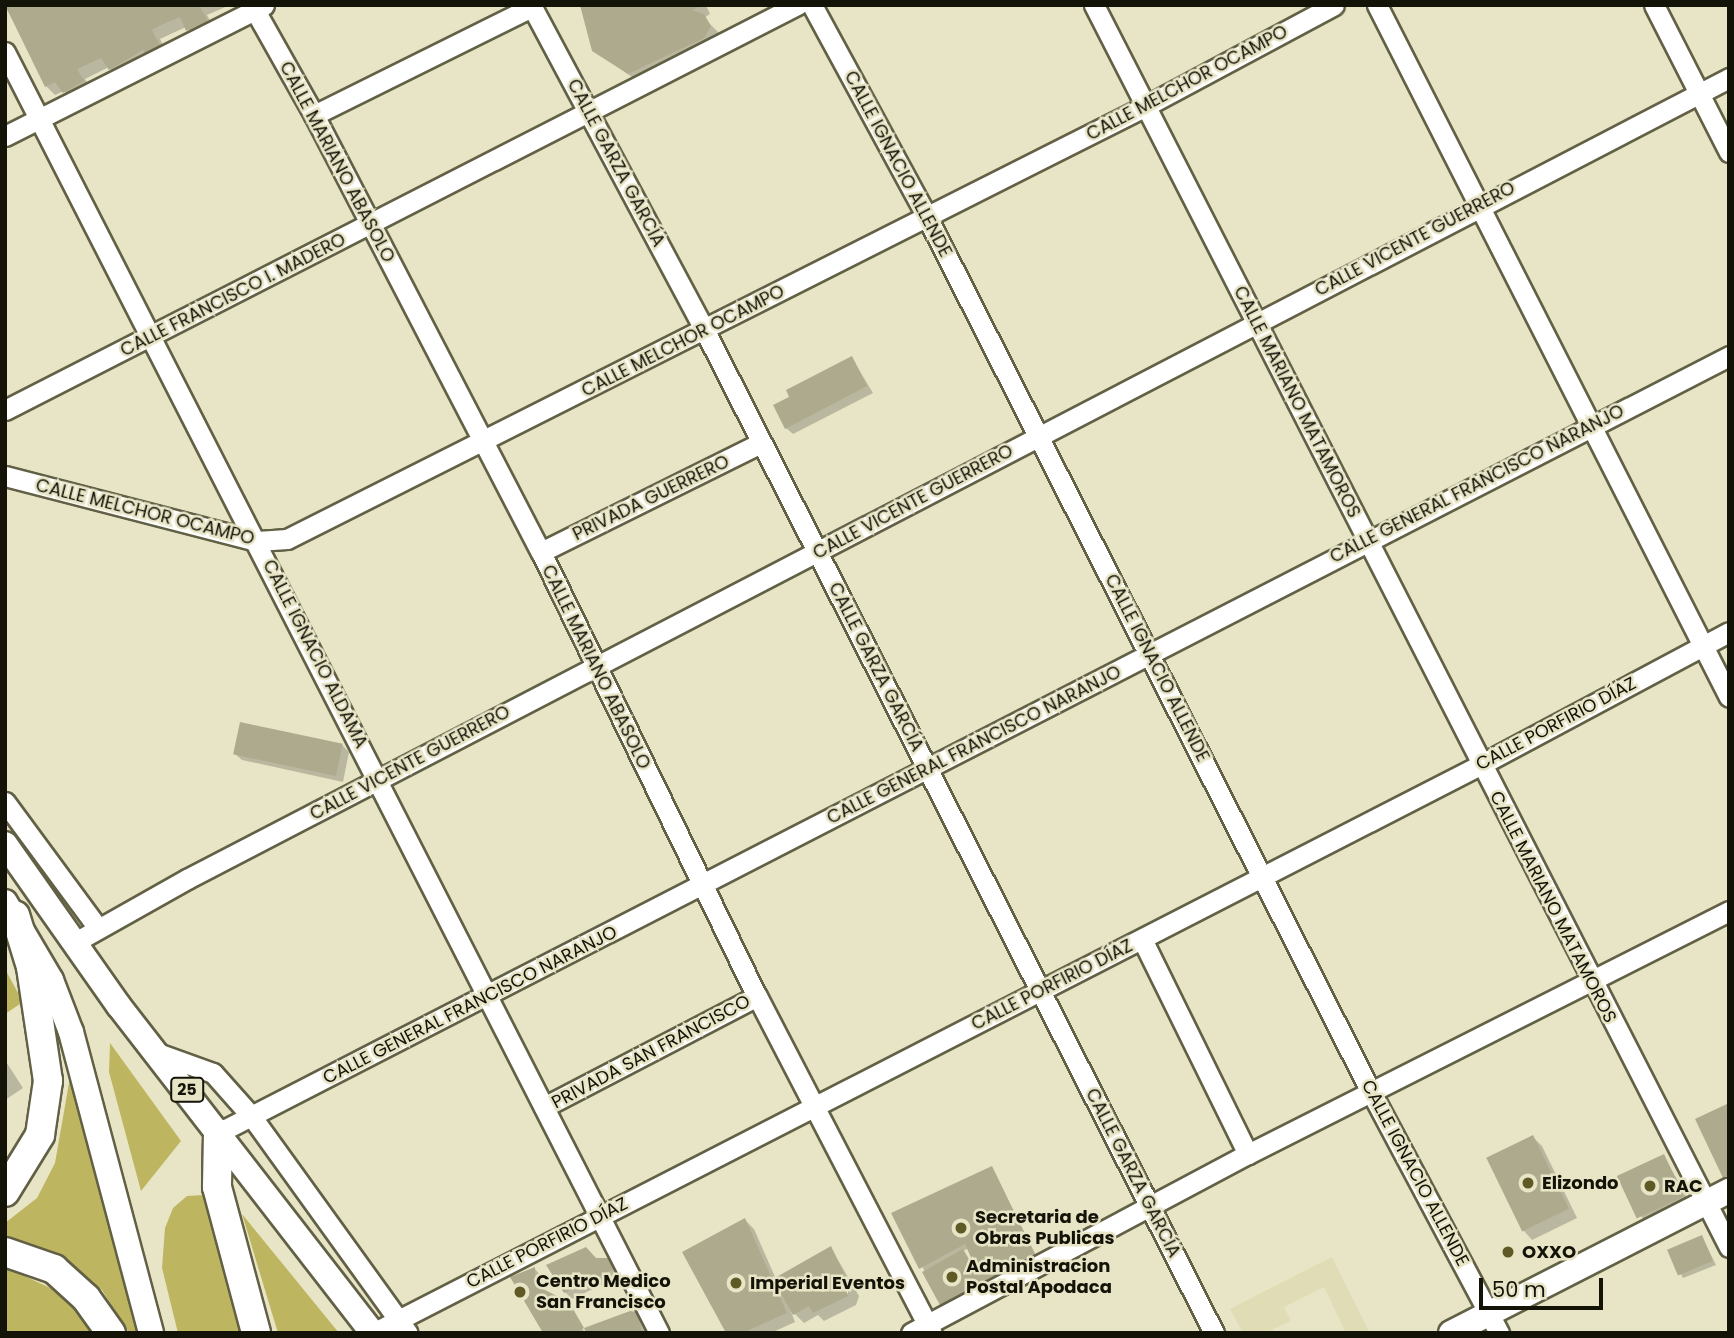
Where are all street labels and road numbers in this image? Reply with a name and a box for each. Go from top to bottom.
street label: CALLE MELCHOR OCAMPO [1083,21,1291,145]
street label: CALLE MARIANO ABASOLO [275,58,399,266]
street label: CALLE IGNACIO ALLENDE [840,67,956,261]
street label: CALLE GARZA GARCÍA [563,75,669,251]
street label: CALLE VICENTE GUERRERO [1311,177,1519,301]
street label: CALLE FRANCISCO I. MADERO [117,229,349,361]
street label: CALLE MELCHOR OCAMPO [578,280,788,402]
street label: CALLE MARIANO MATAMOROS [1229,283,1365,521]
street label: CALLE GENERAL FRANCISCO NARANJO [1326,400,1628,568]
street label: CALLE VICENTE GUERRERO [809,440,1017,564]
street label: PRIVADA GUERRERO [569,451,733,545]
street label: CALLE MELCHOR OCAMPO [33,474,257,550]
street label: CALLE IGNACIO ALDAMA [258,556,372,752]
street label: CALLE MARIANO ABASOLO [537,561,655,773]
street label: CALLE IGNACIO ALLENDE [1100,571,1214,765]
street label: CALLE GARZA GARCÍA [824,579,928,755]
street label: CALLE GENERAL FRANCISCO NARANJO [823,661,1125,829]
street label: CALLE PORFIRIO DÍAZ [1472,673,1640,775]
street label: CALLE VICENTE GUERRERO [306,701,514,825]
street label: CALLE MARIANO MATAMOROS [1485,788,1621,1026]
street label: CALLE GENERAL FRANCISCO NARANJO [319,921,621,1089]
street label: CALLE PORFIRIO DÍAZ [968,935,1136,1035]
street label: PRIVADA SAN FRANCISCO [548,990,754,1114]
street label: CALLE IGNACIO ALLENDE [1357,1076,1473,1270]
road number: 25 [170,1078,204,1102]
street label: CALLE GARZA GARCÍA [1081,1085,1185,1261]
street label: CALLE PORFIRIO DÍAZ [463,1193,631,1293]

